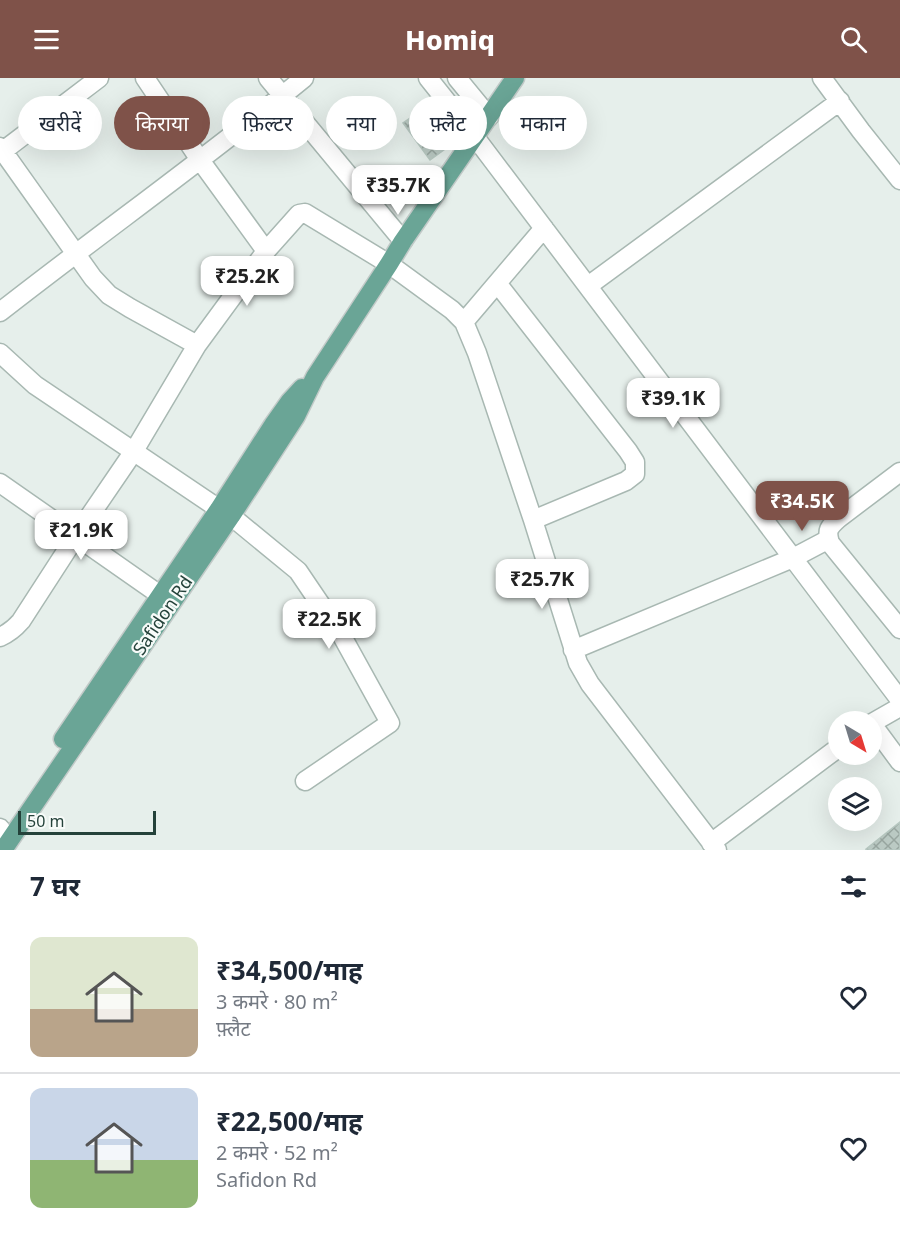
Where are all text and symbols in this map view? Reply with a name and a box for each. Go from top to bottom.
text: Homiq [405,21,495,58]
icon: menu [30,23,63,56]
icon: search [837,23,870,56]
chip: खरीदें [18,96,102,150]
chip: किराया [114,96,210,150]
chip: फ़िल्टर [222,96,314,150]
chip: नया [326,96,397,150]
chip: फ़्लैट [409,96,487,150]
chip: मकान [499,96,587,150]
pin: ₹35.7K [349,165,447,216]
text: ₹35.7K [366,171,430,198]
pin: ₹25.2K [198,256,296,307]
text: ₹25.2K [215,262,279,289]
pin: ₹39.1K [624,378,722,429]
text: ₹39.1K [641,384,705,411]
pin: ₹34.5K [753,481,851,532]
text: ₹34.5K [770,487,834,514]
pin: ₹21.9K [32,510,130,561]
text: ₹21.9K [49,516,113,543]
pin: ₹25.7K [493,559,591,610]
text: ₹25.7K [510,565,574,592]
street label: Safidon Rd [127,571,197,659]
pin: ₹22.5K [280,599,378,650]
text: ₹22.5K [297,605,361,632]
north arrow [828,711,882,765]
map controls [828,711,882,831]
button: layers [828,777,882,831]
scale bar [18,808,156,836]
text: 50 m [27,810,64,832]
text: 7 घर [30,868,80,904]
icon: filters [837,870,870,903]
text: ₹34,500/माह [216,952,363,988]
icon: home [78,961,150,1033]
icon: heart [837,981,870,1014]
text: 3 कमरे · 80 m² [216,988,338,1015]
text: फ़्लैट [216,1015,251,1042]
text: ₹22,500/माह [216,1103,363,1139]
icon: home [78,1112,150,1184]
icon: heart [837,1132,870,1165]
text: 2 कमरे · 52 m² [216,1139,338,1166]
text: Safidon Rd [216,1166,317,1193]

